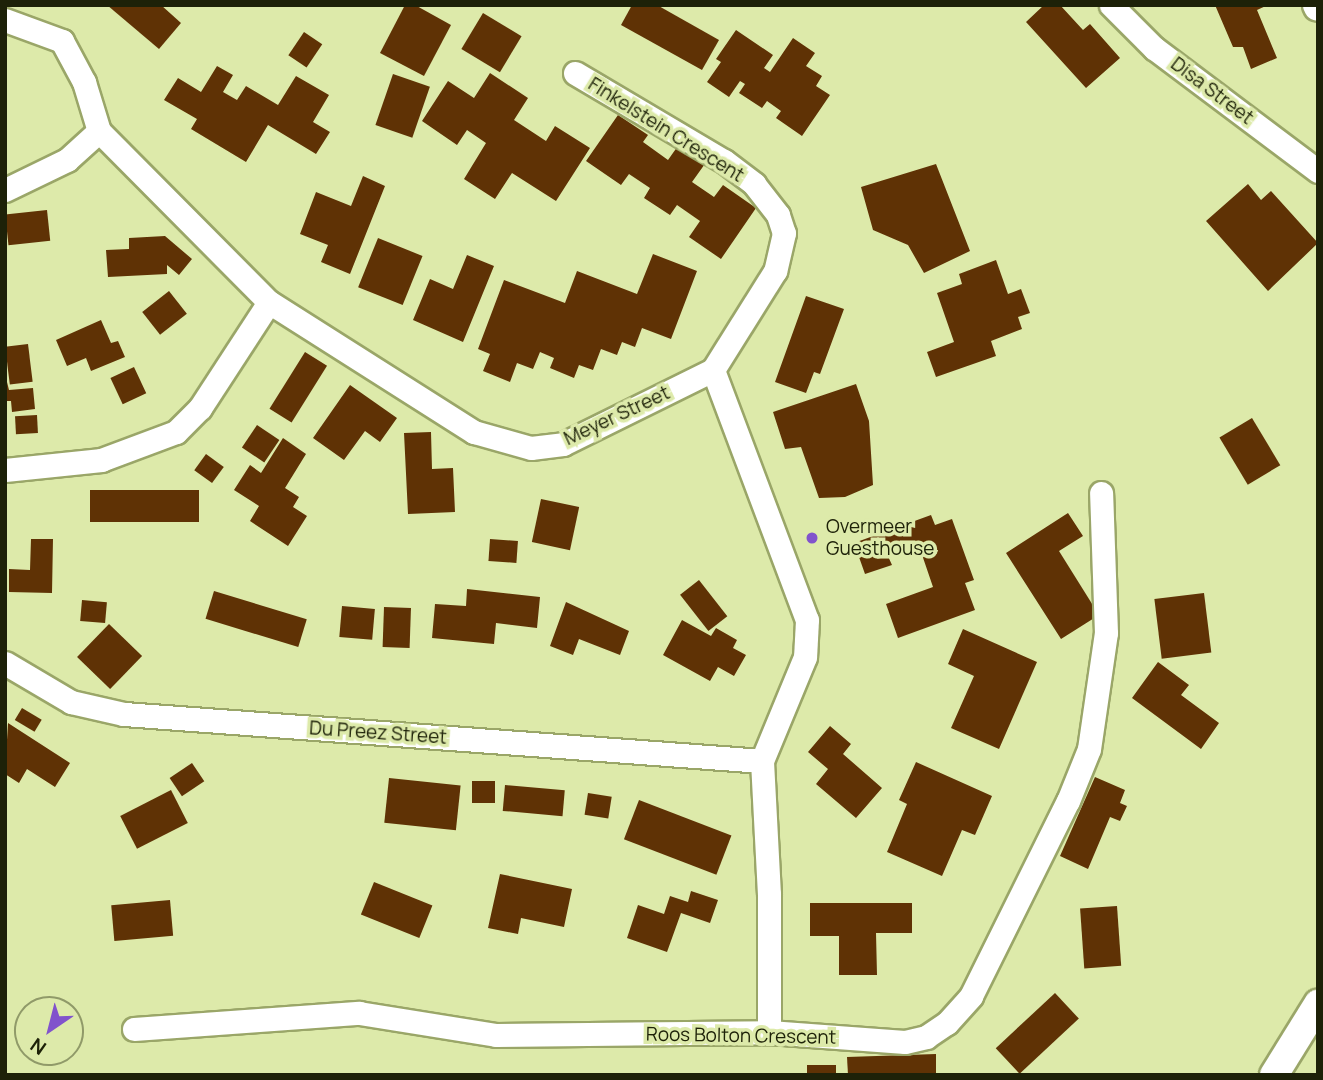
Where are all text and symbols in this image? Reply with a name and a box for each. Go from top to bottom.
street label: Disa Street [1166,53,1258,129]
street label: Finkelstein Crescent [584,73,748,187]
street label: Meyer Street [560,382,674,450]
place label: Overmeer Guesthouse [826,516,934,560]
marker: Overmeer Guesthouse [804,530,820,546]
street label: Du Preez Street [308,717,448,749]
north arrow [14,996,84,1066]
street label: Roos Bolton Crescent [646,1023,836,1049]
text: N [25,1032,51,1061]

